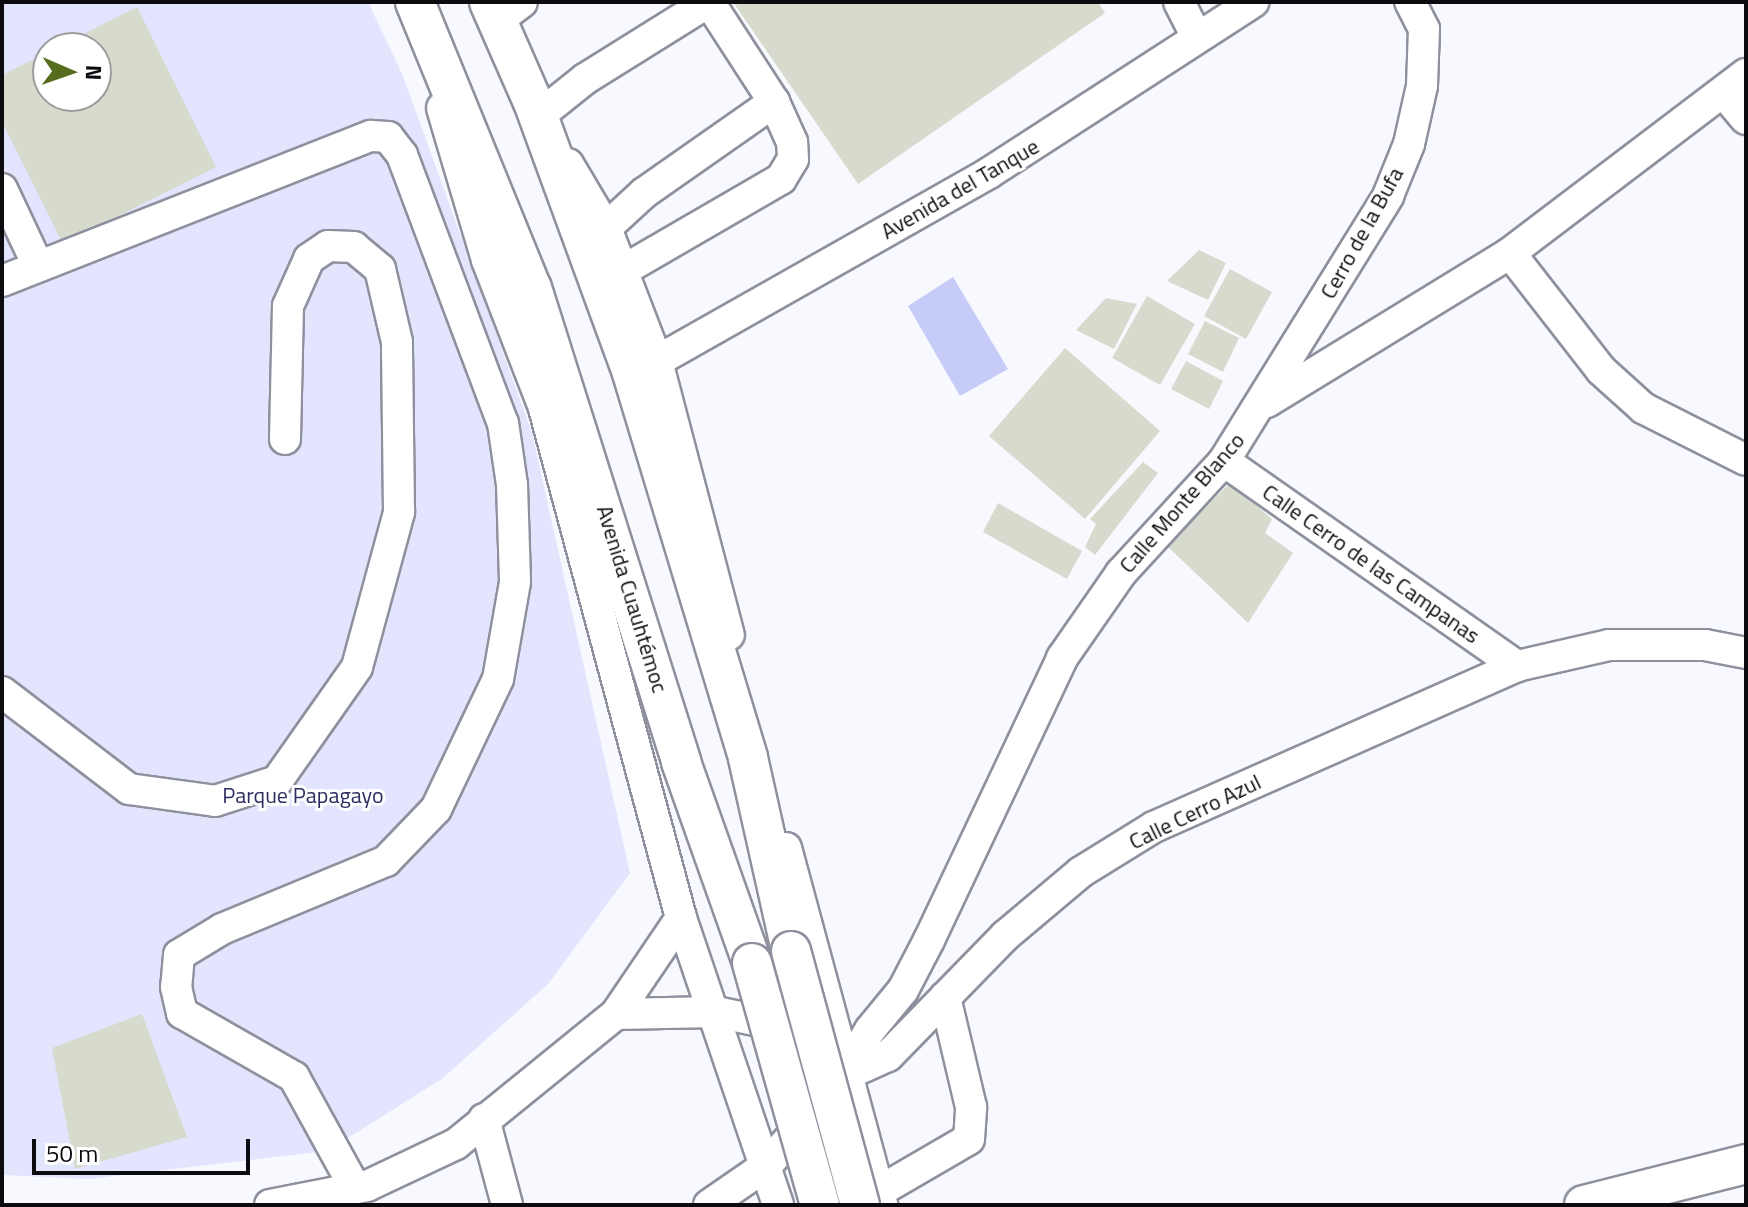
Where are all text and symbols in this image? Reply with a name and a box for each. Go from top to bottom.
north arrow [32,32,112,112]
text: N [77,65,111,81]
street label: Avenida del Tanque [876,133,1044,245]
street label: Cerro de la Bufa [1315,163,1409,303]
street label: Calle Monte Blanco [1114,428,1250,578]
street label: Calle Cerro de las Campanas [1257,479,1485,649]
street label: Avenida Cuauhtémoc [591,502,673,696]
street label: Calle Cerro Azul [1125,769,1265,855]
park label: Parque Papagayo [222,783,384,809]
scale bar [36,1123,254,1173]
text: 50 m [46,1135,98,1171]

